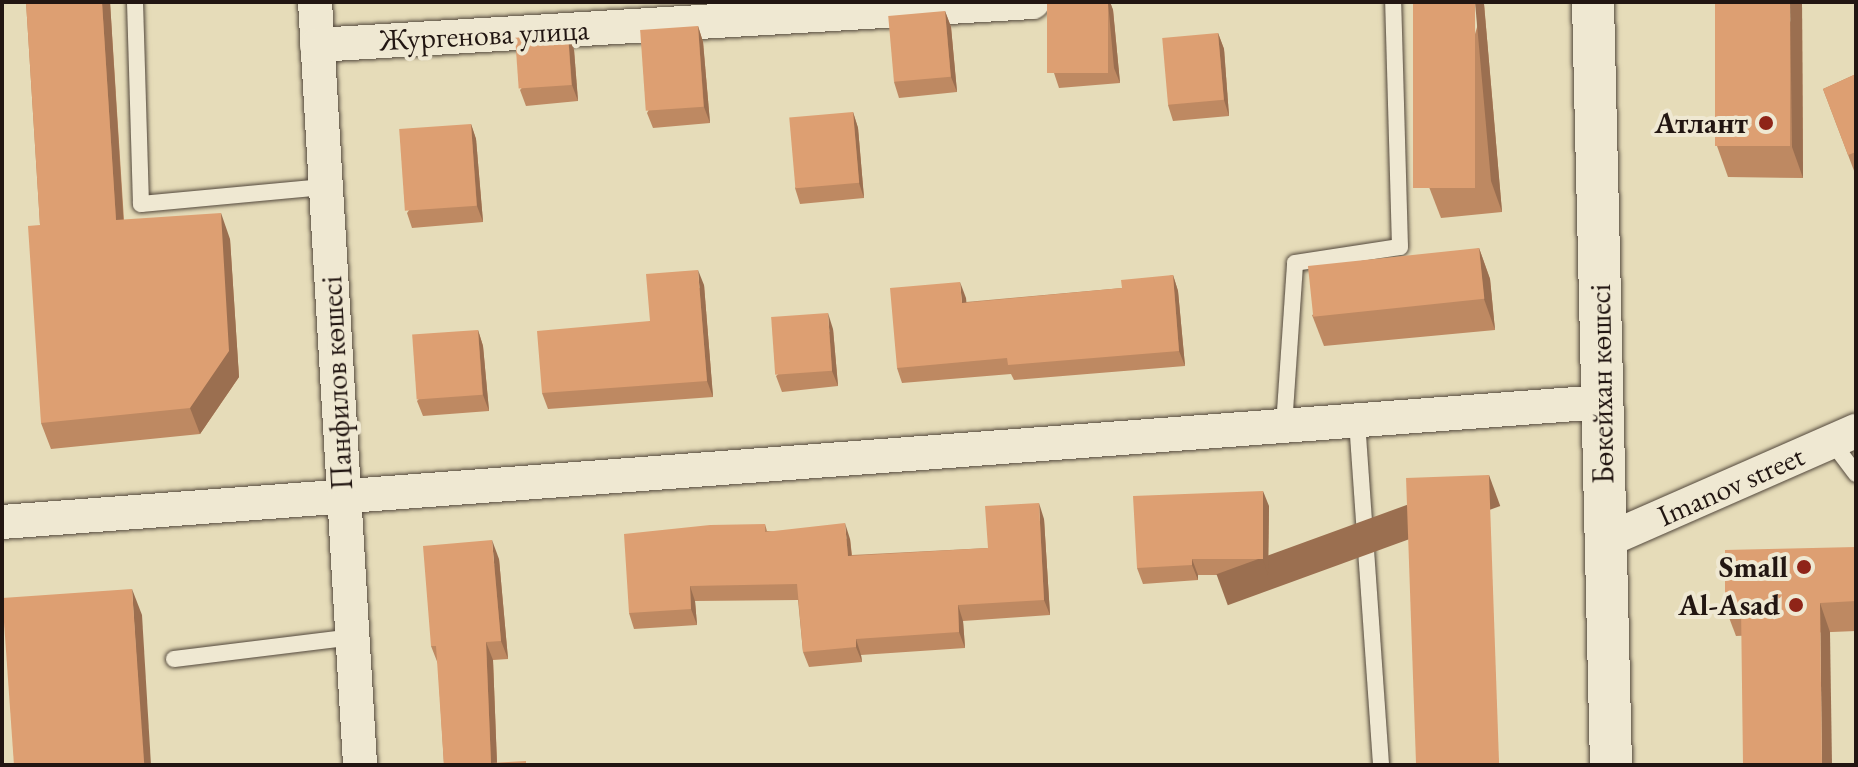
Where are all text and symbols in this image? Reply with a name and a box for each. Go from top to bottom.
street label: Жургенова улица [378,12,590,58]
place label: Атлант [1654,105,1748,141]
marker: Атлант [1755,112,1777,134]
street label: Панфилов көшесі [313,275,361,491]
street label: Бөкейхан көшесі [1582,284,1622,484]
street label: Imanov street [1652,438,1810,534]
place label: Small [1719,549,1788,585]
marker: Small [1795,558,1813,576]
place label: Al-Asad [1678,587,1780,623]
marker: Al-Asad [1787,596,1805,614]

